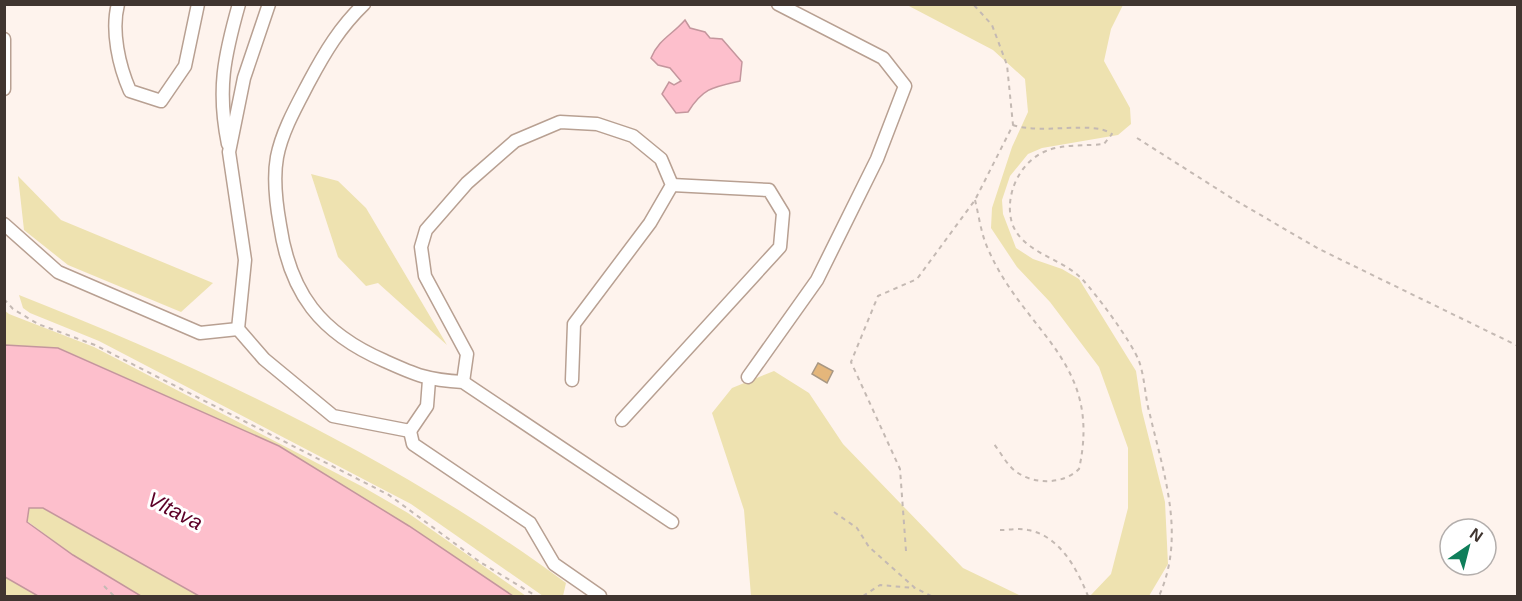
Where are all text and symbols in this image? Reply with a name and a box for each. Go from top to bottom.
water label: Vltava [144,487,206,534]
north arrow [1438,517,1498,577]
text: N [1467,525,1486,545]

